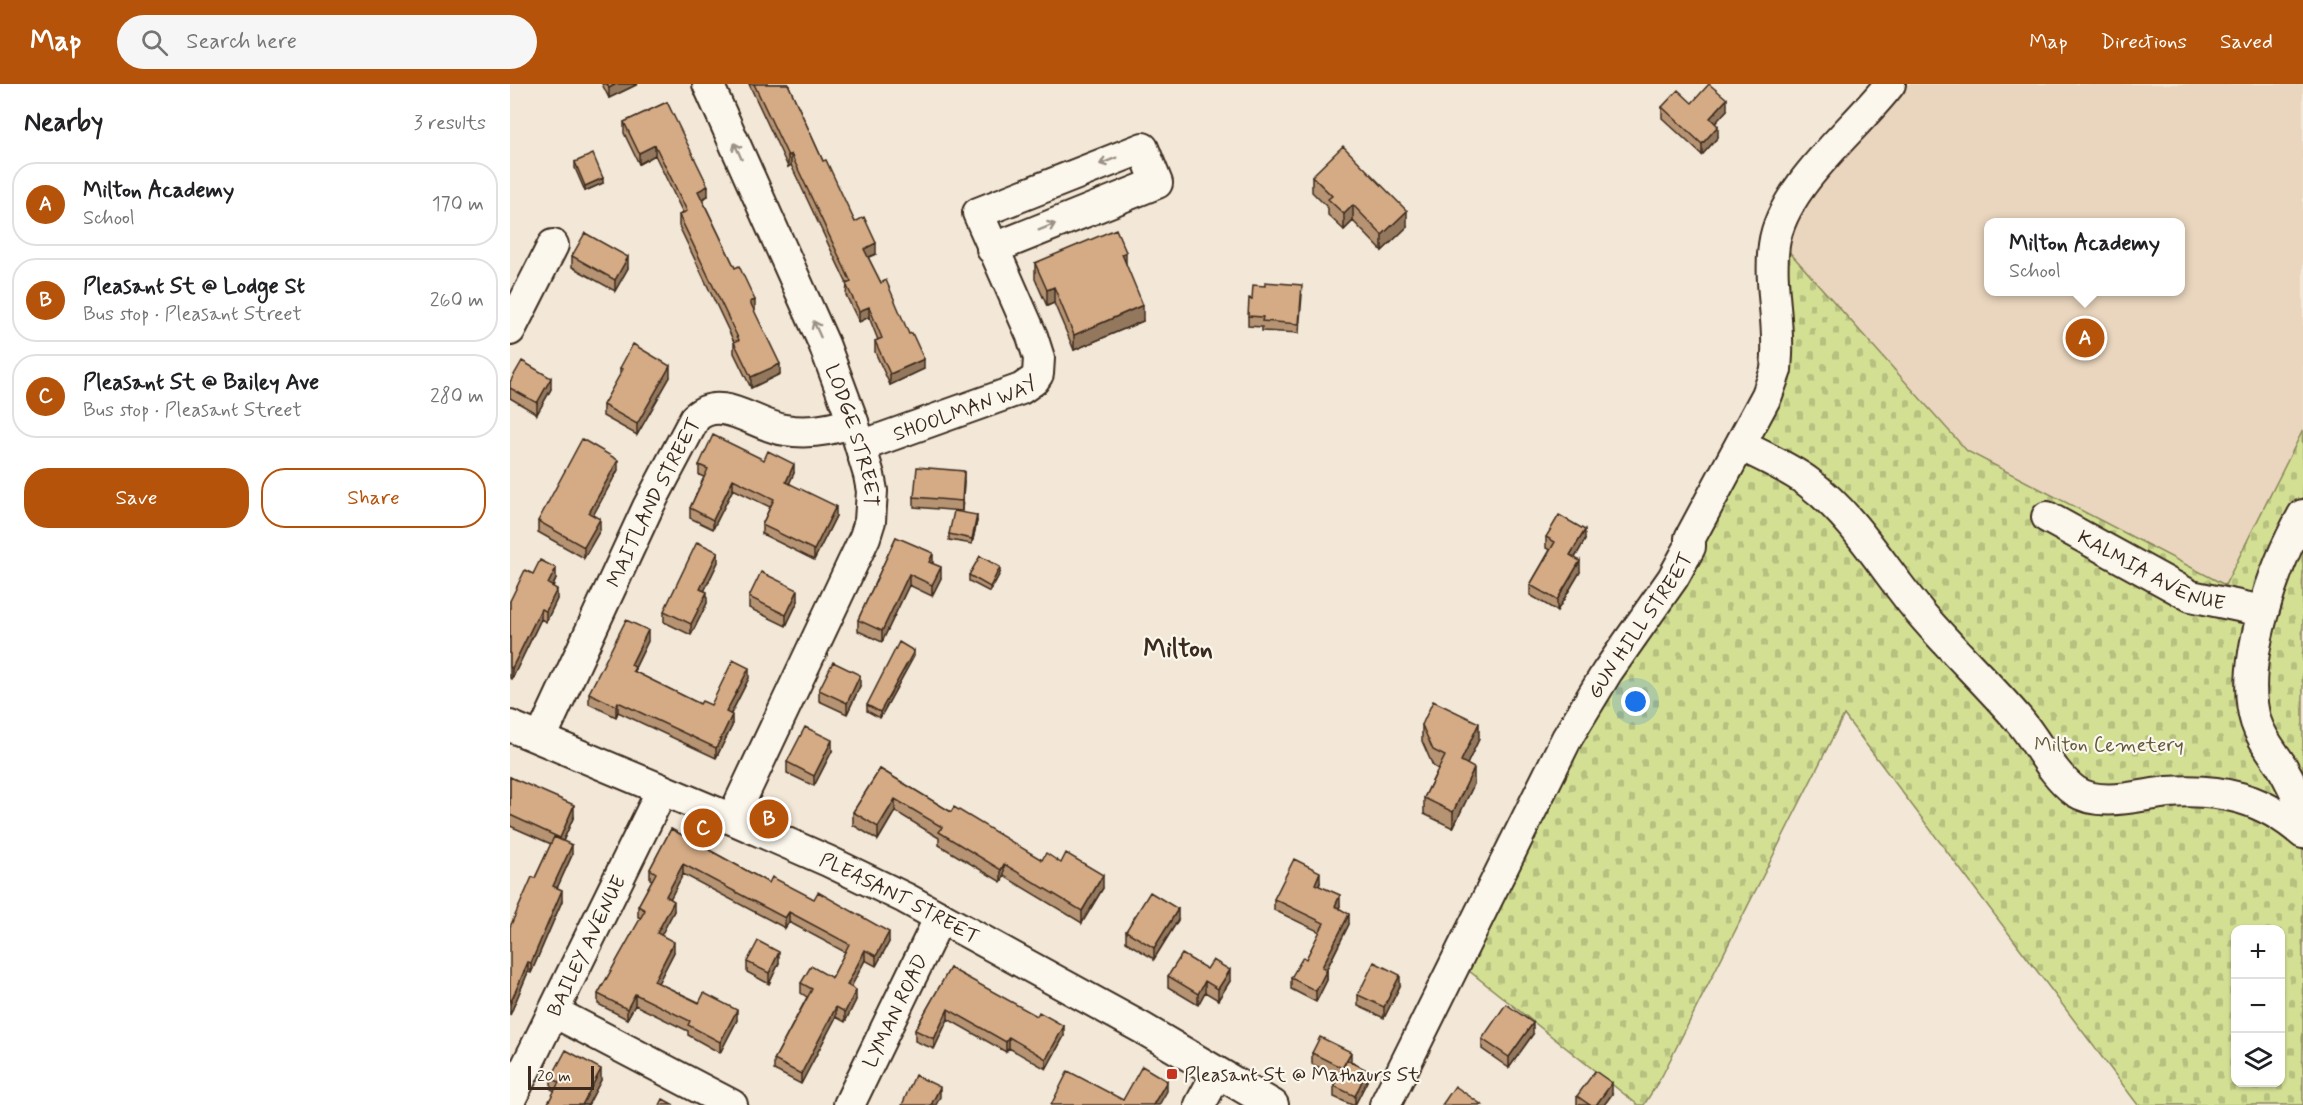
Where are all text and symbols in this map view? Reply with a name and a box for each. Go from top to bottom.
search box [117,15,537,69]
text: Map [30,24,81,61]
icon: search [138,26,171,59]
text: Search here [186,28,297,56]
text: Map [2029,28,2068,56]
text: Directions [2101,28,2187,56]
text: Saved [2220,28,2273,56]
text: Nearby [24,106,103,140]
text: 3 results [414,110,486,137]
one-way arrow [731,142,743,160]
one-way arrow [1099,157,1118,168]
text: Milton Academy [83,177,234,205]
text: A [39,191,52,218]
text: 170 m [432,191,484,218]
text: School [83,205,135,232]
popup [1984,218,2185,296]
one-way arrow [1037,221,1055,232]
text: Milton Academy [2009,230,2160,258]
text: School [2009,258,2061,285]
text: Pleasant St @ Lodge St [83,273,305,301]
text: B [39,287,52,314]
text: 260 m [430,287,484,314]
text: Bus stop · Pleasant Street [83,301,302,328]
pin: A [2066,316,2104,360]
one-way arrow [811,320,822,338]
street label: LODGE STREET [818,361,884,507]
text: Pleasant St @ Bailey Ave [83,369,319,397]
street label: SHOOLMAN WAY [890,369,1044,448]
text: C [38,383,53,410]
text: 280 m [430,383,484,410]
text: Bus stop · Pleasant Street [83,397,302,424]
street label: MAITLAND STREET [601,413,708,592]
button: Save [24,468,249,528]
button: Share [261,468,486,528]
street label: KALMIA AVENUE [2072,524,2227,618]
street label: GUN HILL STREET [1582,548,1700,704]
district label: Milton [1143,633,1213,667]
your location [1621,687,1650,716]
park label: Milton Cemetery [2034,732,2184,759]
pin: B [750,796,788,842]
pin: C [684,806,722,850]
street label: PLEASANT STREET [815,847,984,951]
street label: BAILEY AVENUE [541,871,633,1021]
map controls [2231,925,2285,1087]
button: + [2231,925,2285,979]
street label: LYMAN ROAD [857,950,935,1073]
button: − [2231,979,2285,1033]
button: layers [2231,1033,2285,1087]
place label: Pleasant St @ Mathaurs St [1184,1062,1420,1089]
scale bar [528,1063,594,1090]
text: 20 m [537,1066,571,1087]
marker: Pleasant St @ Mathaurs St [1165,1067,1179,1081]

